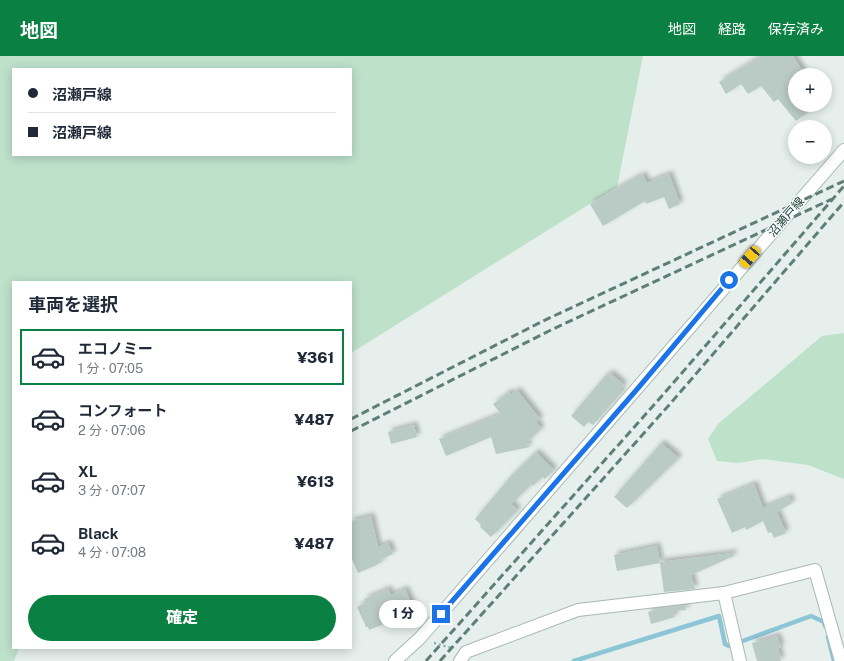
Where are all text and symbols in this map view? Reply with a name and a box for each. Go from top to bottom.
text: 地図 [20,19,58,41]
text: 地図 [668,21,696,37]
text: 経路 [718,21,746,37]
text: 保存済み [768,21,824,37]
map controls [788,68,832,164]
button: + [788,68,832,112]
text: 沼瀬戸線 [52,86,112,103]
button: − [788,120,832,164]
text: 沼瀬戸線 [52,124,112,141]
street label: 沼瀬戸線 [765,194,807,240]
car [738,244,762,270]
route start [720,271,738,289]
text: 車両を選択 [28,294,118,315]
icon: car [30,339,66,375]
text: エコノミー [78,340,153,357]
text: ¥361 [297,349,334,366]
text: 1 分 · 07:05 [78,361,143,376]
icon: car [30,401,66,437]
text: コンフォート [78,402,168,419]
text: ¥487 [294,411,334,428]
text: 2 分 · 07:06 [78,423,146,438]
icon: car [30,463,66,499]
text: XL [78,463,97,480]
text: ¥613 [297,473,334,490]
text: 3 分 · 07:07 [78,483,146,498]
icon: car [30,525,66,561]
text: Black [78,525,118,542]
text: ¥487 [294,535,334,552]
text: 4 分 · 07:08 [78,545,146,560]
button: 確定 [28,595,336,641]
callout: 1 分 [379,600,427,628]
route end [432,605,450,623]
text: 1 分 [392,606,414,621]

